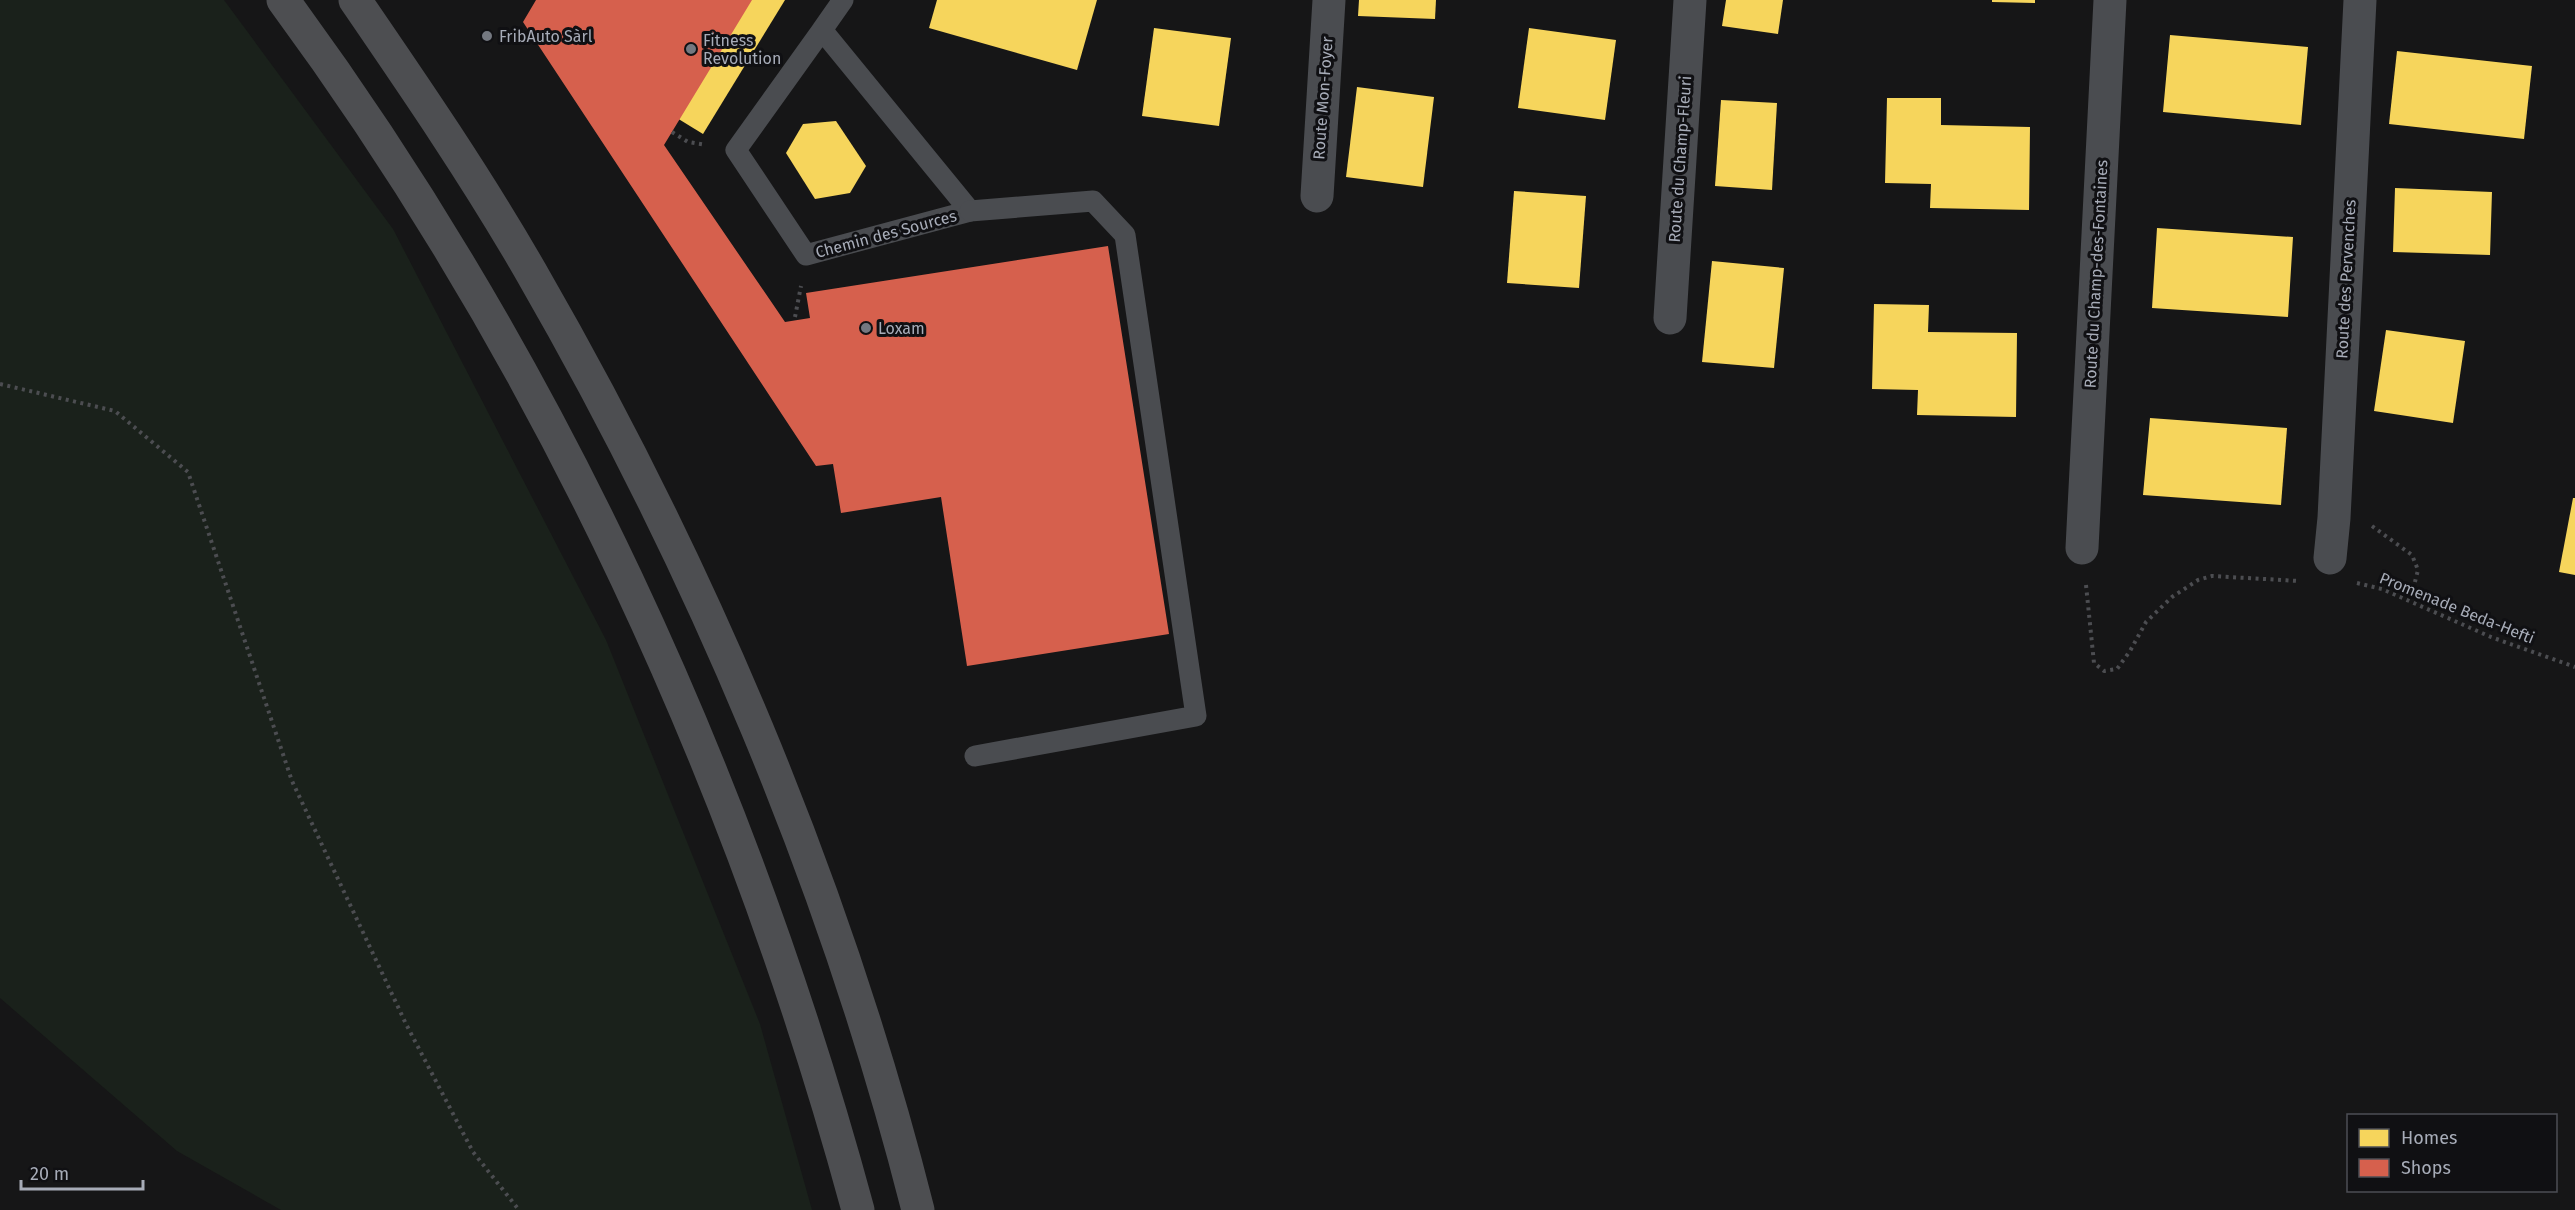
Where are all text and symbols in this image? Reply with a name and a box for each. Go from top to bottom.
place label: FribAuto Sàrl [499,27,593,46]
marker: FribAuto Sàrl [480,29,494,43]
place label: Fitness Revolution [703,31,781,68]
street label: Route Mon-Foyer [1309,35,1337,160]
marker: Fitness Revolution [684,42,698,56]
street label: Route du Champ-Fleuri [1665,75,1695,243]
street label: Route du Champ-des-Fontaines [2081,159,2111,389]
street label: Route des Pervenches [2332,199,2360,359]
street label: Chemin des Sources [813,206,959,262]
place label: Loxam [878,319,925,338]
marker: Loxam [859,321,873,335]
street label: Promenade Beda-Hefti [2377,568,2537,648]
legend [2347,1114,2557,1192]
text: Homes [2401,1127,2457,1149]
scale bar [21,1153,142,1191]
text: Shops [2401,1157,2451,1179]
text: 20 m [30,1163,69,1185]

